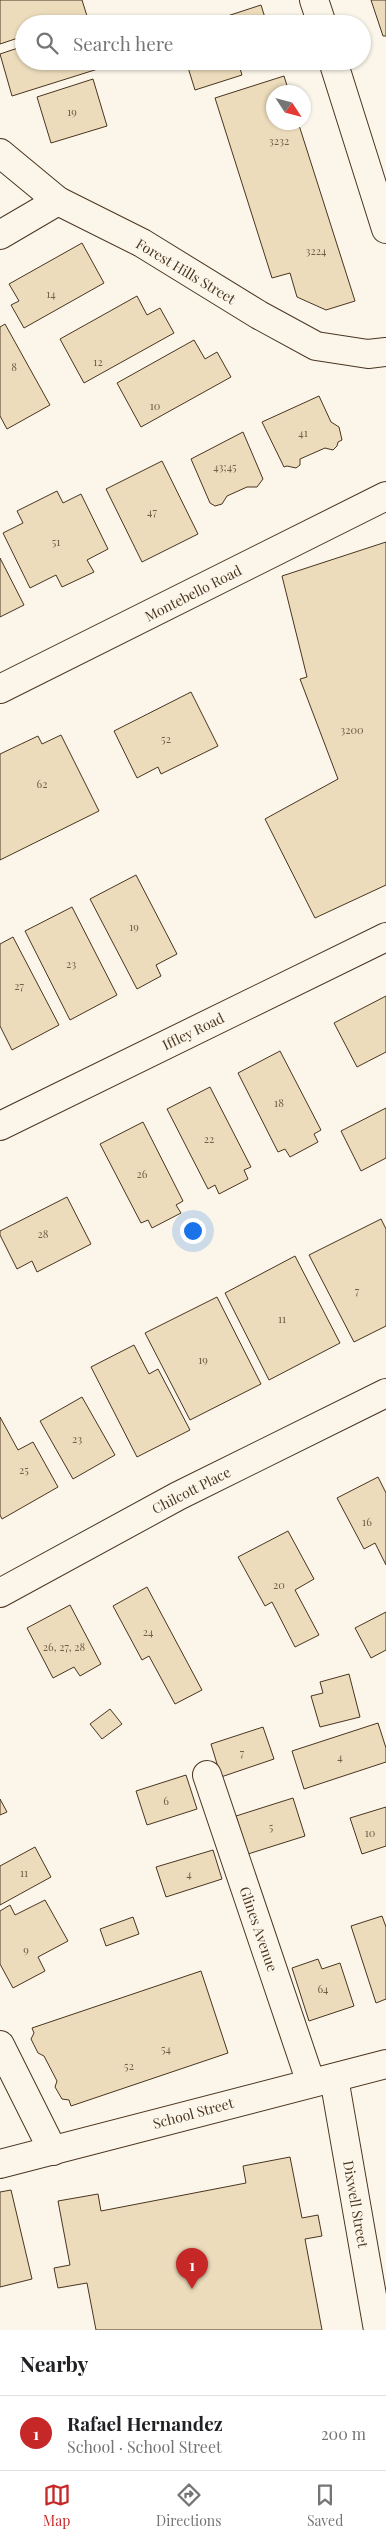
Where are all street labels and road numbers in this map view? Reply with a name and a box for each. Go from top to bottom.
street label: Forest Hills Street [133,234,240,309]
street label: Montebello Road [142,561,244,625]
street label: Iffley Road [159,1008,227,1054]
street label: Chilcott Place [148,1462,234,1518]
street label: Glines Avenue [236,1884,282,1974]
street label: School Street [151,2093,236,2133]
street label: Dixwell Street [339,2159,373,2250]

